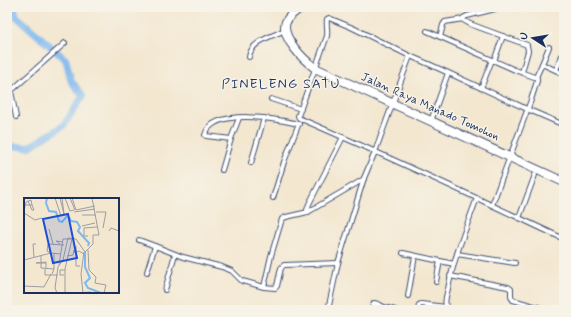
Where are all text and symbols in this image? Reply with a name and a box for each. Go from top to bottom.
north arrow [513,18,553,58]
text: U [517,31,532,41]
street label: Jalan Raya Manado Tomohon [358,69,502,145]
district label: PINELENG SATU [222,75,340,93]
inset map [24,198,119,293]

